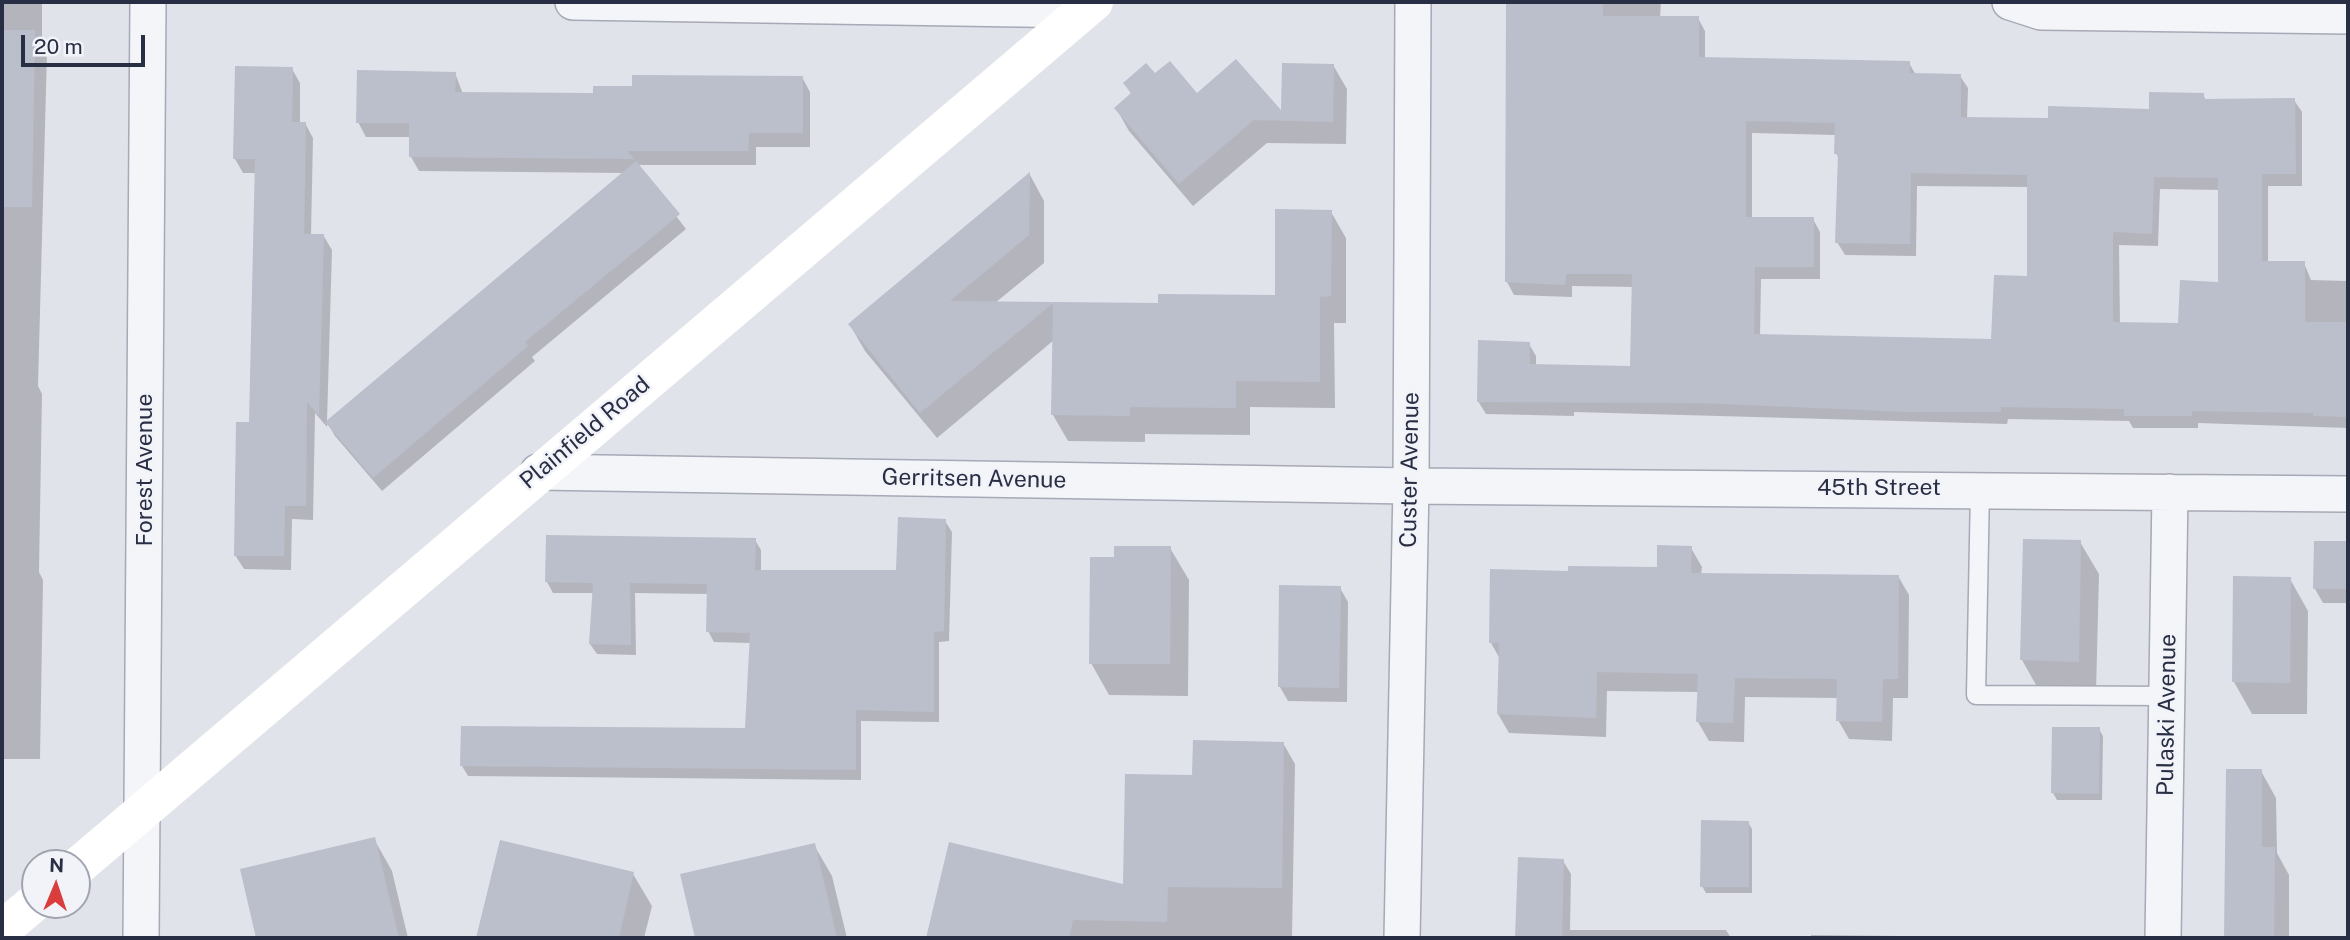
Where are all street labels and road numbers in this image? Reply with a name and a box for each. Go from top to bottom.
street label: Plainfield Road [515,371,655,495]
street label: Custer Avenue [1395,392,1425,548]
street label: Forest Avenue [131,394,159,546]
street label: Gerritsen Avenue [881,464,1067,494]
street label: 45th Street [1817,474,1941,502]
street label: Pulaski Avenue [2152,634,2182,796]

